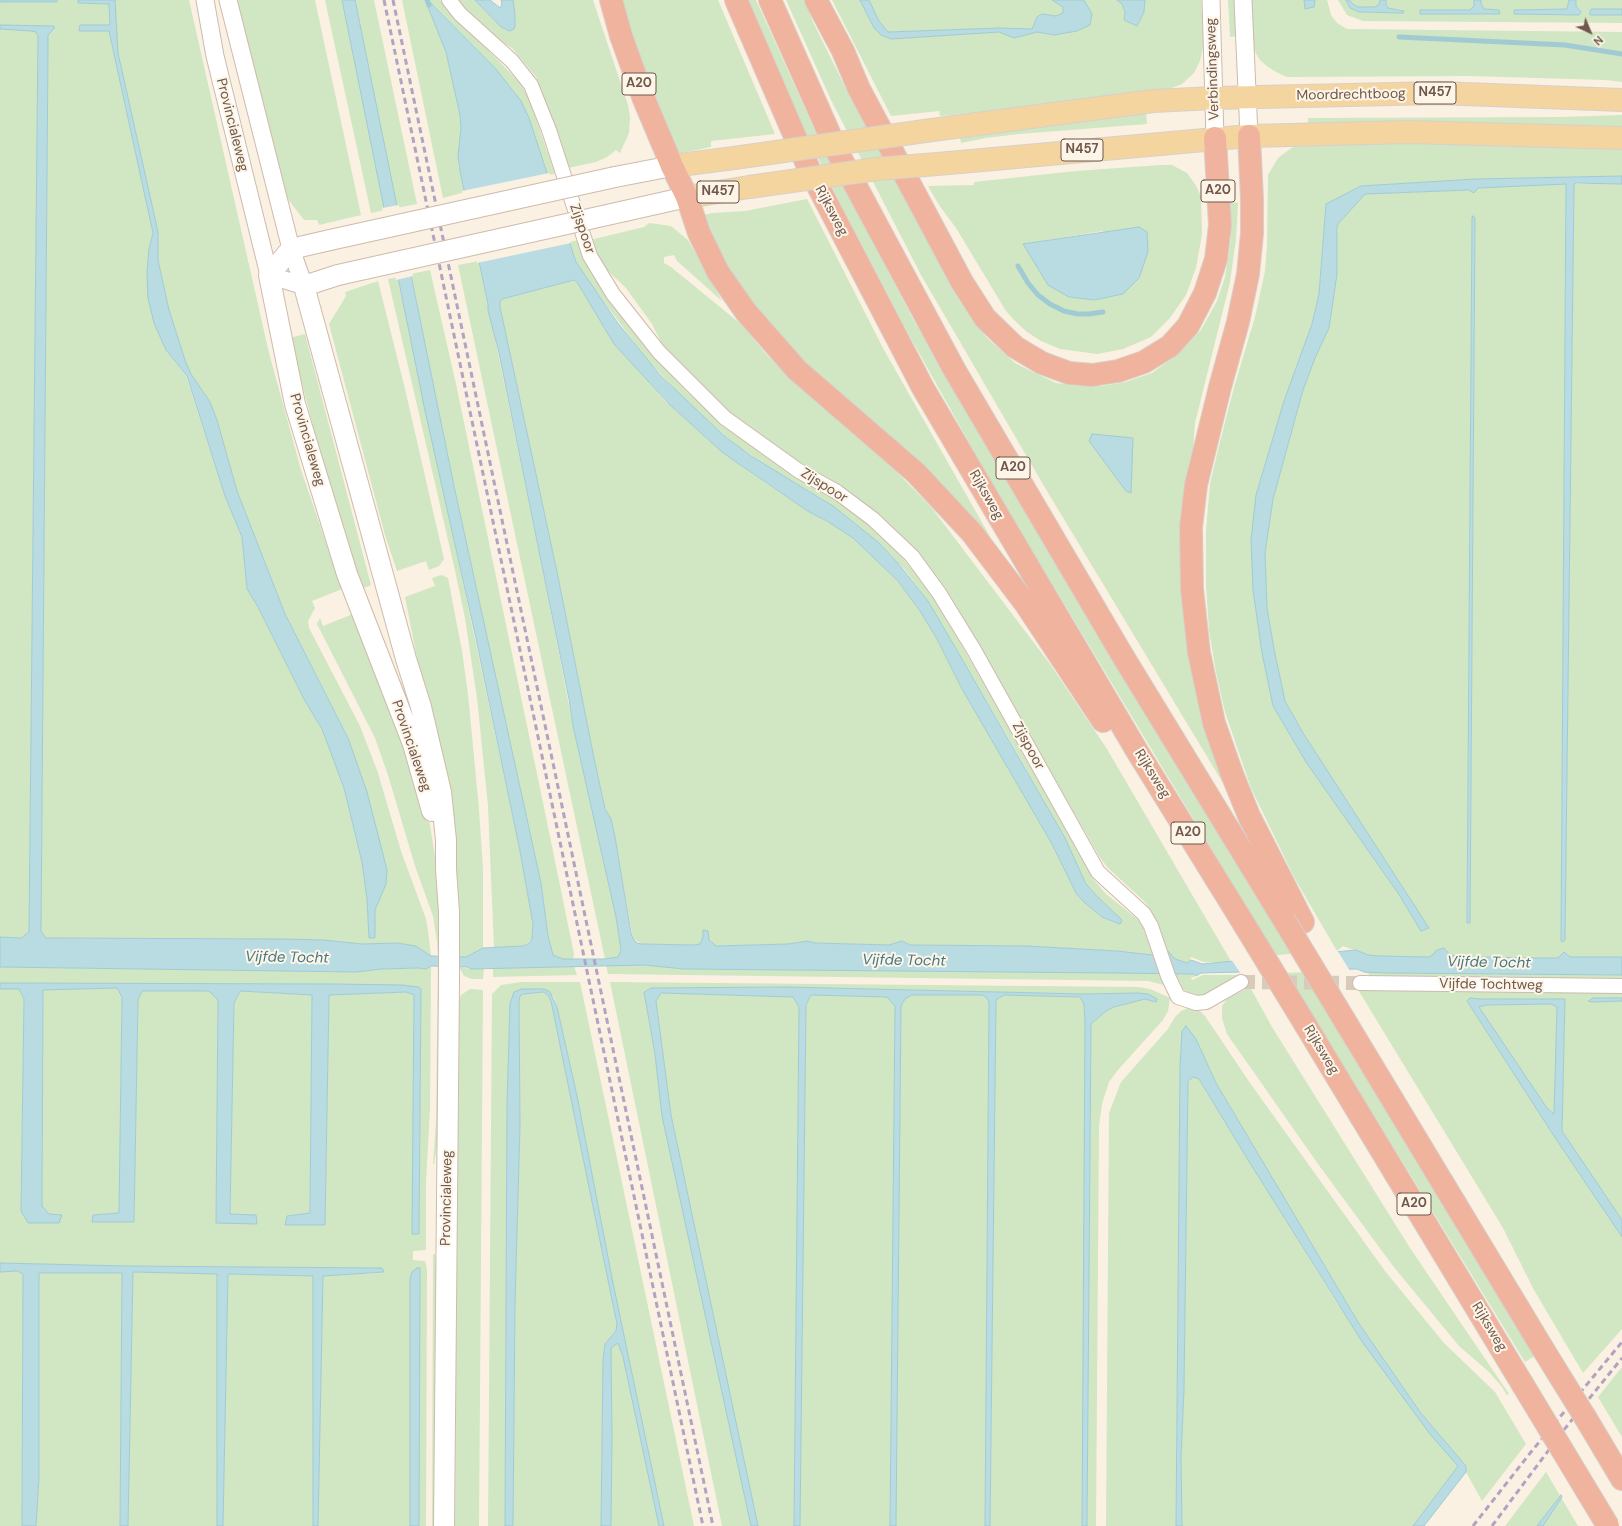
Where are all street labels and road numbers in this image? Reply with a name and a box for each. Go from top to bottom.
street label: Verbindingsweg [1203,17,1223,121]
road number: A20 [622,73,656,95]
street label: Provincialeweg [212,77,252,173]
road number: N457 [1414,82,1456,104]
street label: Moordrechtboog [1296,86,1406,104]
road number: N457 [1061,139,1103,161]
road number: A20 [1201,180,1235,202]
road number: N457 [697,181,739,203]
street label: Rijksweg [811,183,851,239]
street label: Zijspoor [566,202,598,256]
street label: Provincialeweg [286,392,328,488]
road number: A20 [996,457,1030,479]
street label: Zijspoor [798,465,850,507]
street label: Rijksweg [965,467,1007,523]
street label: Provincialeweg [387,698,435,794]
street label: Zijspoor [1008,719,1048,773]
street label: Rijksweg [1130,746,1174,802]
road number: A20 [1171,822,1205,844]
street label: Vijfde Tochtweg [1439,976,1543,994]
street label: Rijksweg [1300,1022,1342,1078]
street label: Provincialeweg [438,1150,456,1246]
road number: A20 [1397,1193,1431,1215]
street label: Rijksweg [1468,1299,1510,1355]

